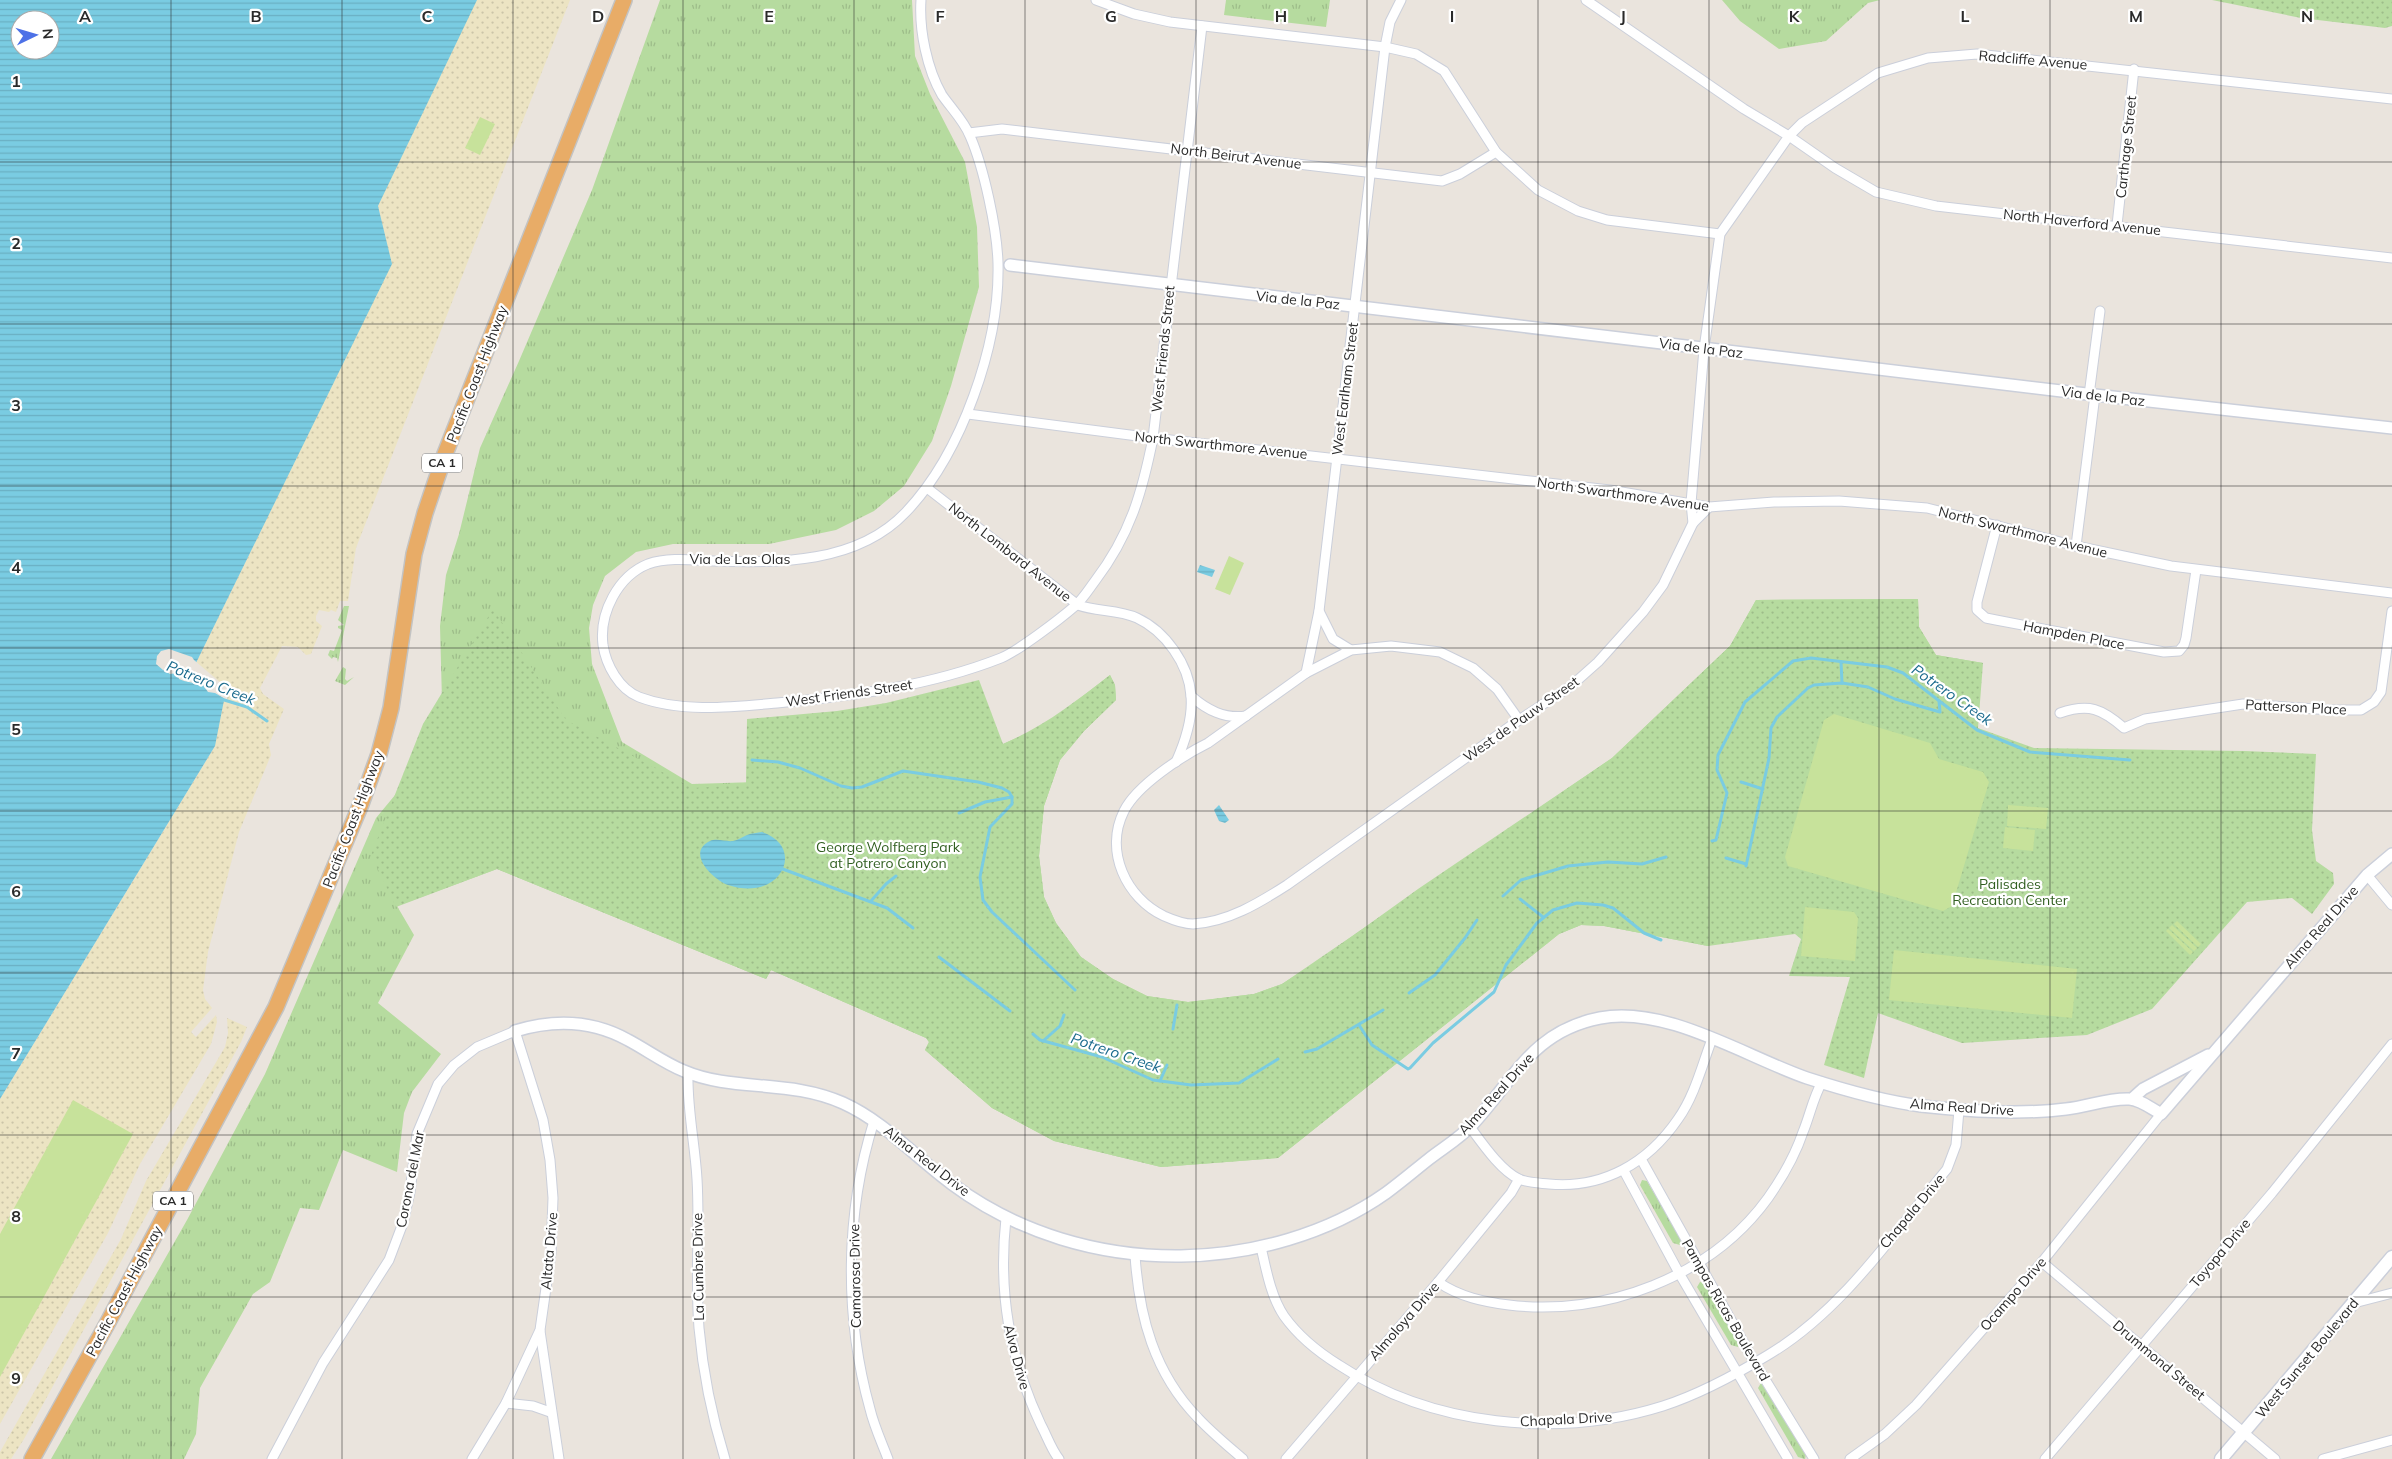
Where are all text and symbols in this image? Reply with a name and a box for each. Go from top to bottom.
text: A [79,6,91,26]
text: B [250,6,262,26]
text: C [422,6,433,26]
text: D [592,6,604,26]
text: E [764,6,774,26]
text: F [935,6,945,26]
text: G [1105,6,1117,26]
text: H [1275,6,1287,26]
text: I [1450,6,1454,26]
text: J [1620,6,1626,26]
text: K [1789,6,1801,26]
text: L [1961,6,1970,26]
text: M [2129,6,2143,26]
text: N [2301,6,2313,26]
north arrow [10,10,60,60]
text: N [39,28,57,40]
street label: Radcliffe Avenue [1978,46,2088,74]
text: 1 [11,71,21,91]
street label: Carthage Street [2112,95,2140,199]
street label: North Beirut Avenue [1170,139,1302,173]
street label: North Haverford Avenue [2002,205,2162,239]
text: 2 [11,233,21,253]
street label: West Friends Street [1147,285,1179,413]
street label: Via de la Paz [1255,287,1341,313]
street label: Pacific Coast Highway [443,302,512,445]
street label: West Earlham Street [1328,321,1362,457]
street label: Via de la Paz [1658,334,1744,362]
street label: Via de la Paz [2060,382,2146,410]
text: 3 [11,395,21,415]
street label: North Swarthmore Avenue [1134,427,1308,463]
road number: CA 1 [422,453,462,472]
street label: North Swarthmore Avenue [1536,473,1710,515]
street label: North Lombard Avenue [945,498,1075,606]
street label: North Swarthmore Avenue [1937,502,2109,562]
street label: Via de Las Olas [690,550,791,568]
text: 4 [11,557,21,577]
street label: Hampden Place [2022,616,2126,654]
water label: Potrero Creek [164,656,260,709]
water label: Potrero Creek [1908,660,1997,730]
street label: West de Pauw Street [1460,672,1582,766]
street label: West Friends Street [785,675,913,711]
street label: Patterson Place [2245,695,2347,719]
text: 5 [11,719,21,739]
street label: Pacific Coast Highway [319,747,388,890]
park label: George Wolfberg Park at Potrero Canyon [816,838,961,872]
park label: Palisades Recreation Center [1952,875,2069,909]
text: 6 [11,881,21,901]
street label: Alma Real Drive [2280,882,2362,972]
water label: Potrero Creek [1069,1028,1165,1077]
text: 7 [11,1043,21,1063]
street label: Alma Real Drive [1454,1049,1538,1139]
street label: Alma Real Drive [1909,1094,2015,1120]
street label: Alma Real Drive [880,1122,974,1200]
street label: Corona del Mar [392,1128,428,1229]
street label: Chapala Drive [1875,1170,1949,1252]
road number: CA 1 [153,1192,193,1210]
text: 8 [11,1206,21,1226]
street label: Altata Drive [537,1212,561,1290]
street label: La Cumbre Drive [688,1213,708,1321]
street label: Toyopa Drive [2186,1215,2254,1291]
street label: Pacific Coast Highway [82,1222,166,1359]
street label: Camarosa Drive [845,1224,865,1328]
street label: Pampas Ricas Boulevard [1678,1236,1774,1384]
street label: Ocampo Drive [1976,1253,2050,1335]
street label: Almoloya Drive [1365,1278,1443,1364]
street label: West Sunset Boulevard [2251,1294,2363,1422]
street label: Drummond Street [2109,1316,2209,1404]
street label: Alva Drive [1000,1322,1034,1392]
text: 9 [11,1368,21,1388]
street label: Chapala Drive [1519,1408,1613,1430]

